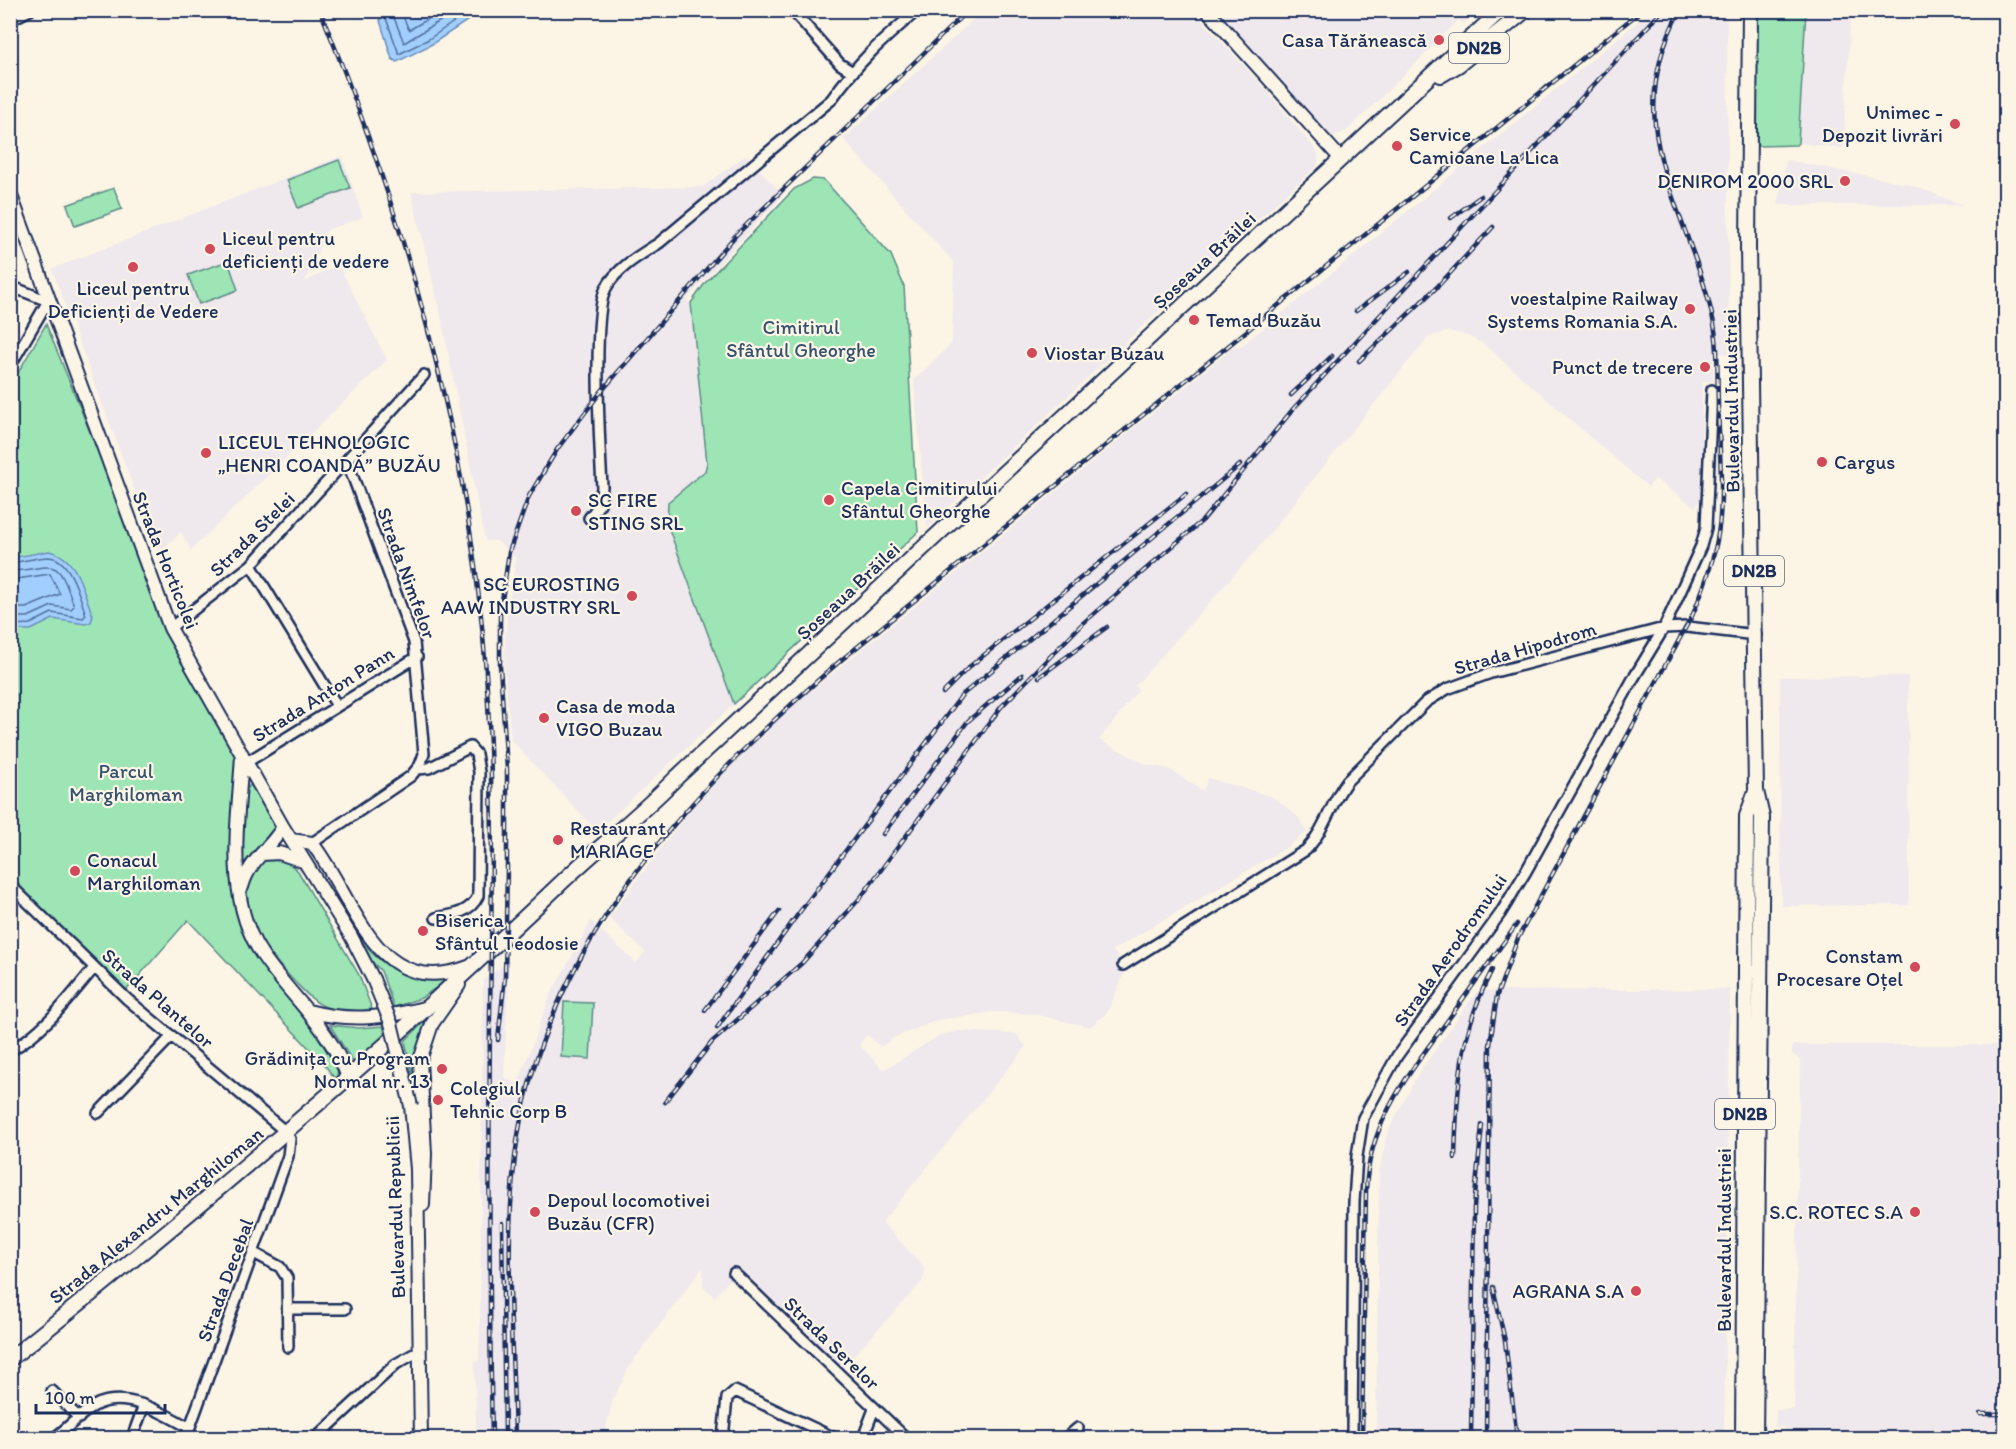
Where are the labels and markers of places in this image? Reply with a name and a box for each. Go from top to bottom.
place label: Casa Tărănească [1282,28,1428,52]
marker: Casa Tărănească [1432,33,1446,47]
place label: Unimec - Depozit livrări [1822,100,1943,147]
marker: Unimec - Depozit livrări [1948,117,1962,131]
place label: Service Camioane La Lica [1409,122,1559,169]
marker: Service Camioane La Lica [1390,139,1404,153]
place label: DENIROM 2000 SRL [1657,169,1833,193]
marker: DENIROM 2000 SRL [1838,174,1852,188]
place label: Liceul pentru deficienți de vedere [222,226,389,273]
marker: Liceul pentru deficienți de vedere [203,242,217,256]
marker: Liceul pentru Deficienți de Vedere [126,260,140,274]
place label: Liceul pentru Deficienți de Vedere [47,276,219,323]
place label: voestalpine Railway Systems Romania S.A. [1487,286,1679,333]
marker: voestalpine Railway Systems Romania S.A. [1683,302,1697,316]
place label: Temad Buzău [1206,308,1321,332]
marker: Temad Buzău [1187,313,1201,327]
place label: Viostar Buzau [1044,341,1164,365]
marker: Viostar Buzau [1025,346,1039,360]
place label: Punct de trecere [1552,355,1693,379]
marker: Punct de trecere [1698,360,1712,374]
place label: LICEUL TEHNOLOGIC „HENRI COANDĂ” BUZĂU [218,430,441,477]
marker: LICEUL TEHNOLOGIC „HENRI COANDĂ” BUZĂU [199,446,213,460]
place label: Cargus [1834,450,1895,474]
marker: Cargus [1815,455,1829,469]
place label: Capela Cimitirului Sfântul Gheorghe [841,476,998,523]
place label: SC FIRE STING SRL [588,488,683,535]
marker: Capela Cimitirului Sfântul Gheorghe [822,493,836,507]
marker: SC FIRE STING SRL [569,504,583,518]
place label: SC EUROSTING AAW INDUSTRY SRL [441,572,620,619]
marker: SC EUROSTING AAW INDUSTRY SRL [625,589,639,603]
place label: Casa de moda VIGO Buzau [556,694,675,741]
marker: Casa de moda VIGO Buzau [537,711,551,725]
place label: Restaurant MARIAGE [570,816,666,863]
marker: Restaurant MARIAGE [551,833,565,847]
place label: Conacul Marghiloman [87,848,201,895]
marker: Conacul Marghiloman [68,864,82,878]
place label: Biserica Sfântul Teodosie [435,908,579,955]
marker: Biserica Sfântul Teodosie [416,924,430,938]
place label: Constam Procesare Oțel [1776,944,1903,991]
marker: Constam Procesare Oțel [1908,960,1922,974]
place label: Grădinița cu Program Normal nr. 13 [244,1046,430,1093]
marker: Grădinița cu Program Normal nr. 13 [435,1062,449,1076]
place label: Colegiul Tehnic Corp B [450,1076,567,1123]
marker: Colegiul Tehnic Corp B [431,1093,445,1107]
place label: Depoul locomotivei Buzău (CFR) [547,1188,710,1235]
place label: S.C. ROTEC S.A [1769,1200,1903,1224]
marker: Depoul locomotivei Buzău (CFR) [528,1205,542,1219]
marker: S.C. ROTEC S.A [1908,1205,1922,1219]
place label: AGRANA S.A [1513,1279,1624,1303]
marker: AGRANA S.A [1629,1284,1643,1298]

